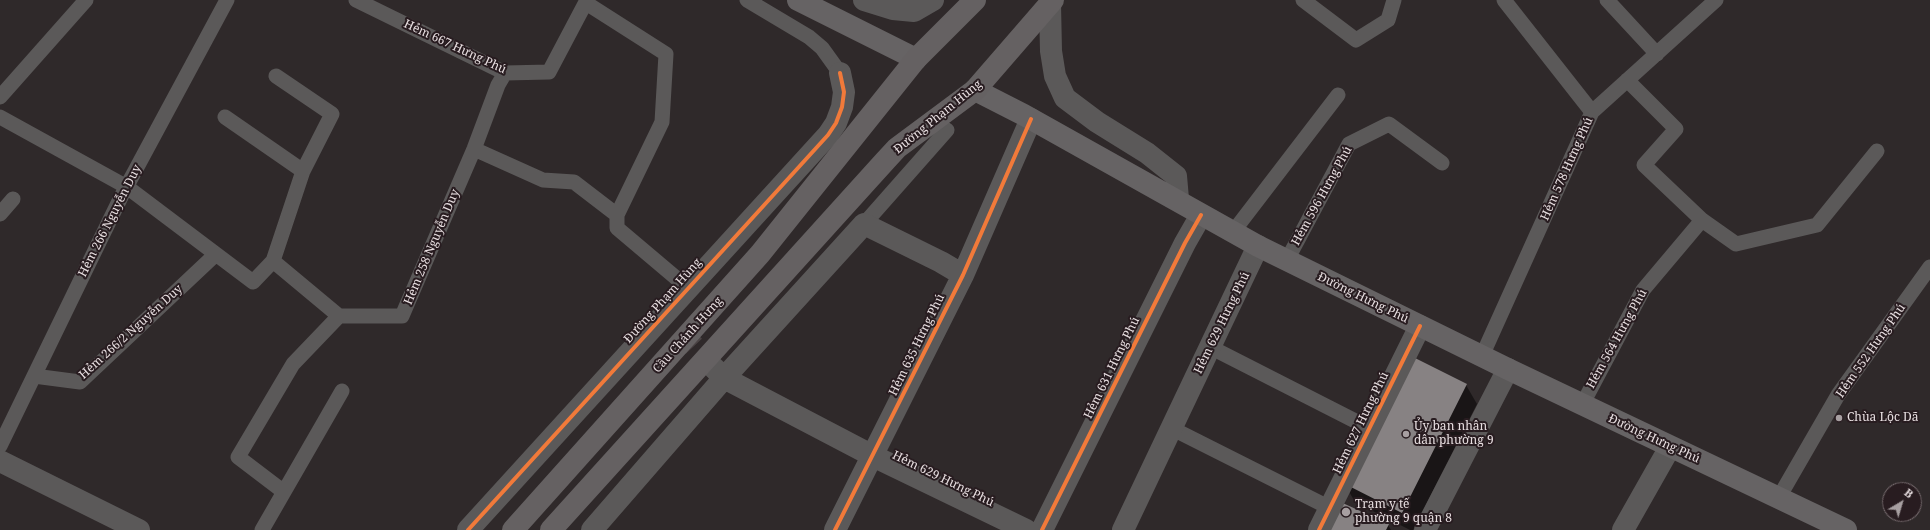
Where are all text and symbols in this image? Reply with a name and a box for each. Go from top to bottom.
street label: Hẻm 667 Hưng Phú [402,17,508,77]
street label: Đường Phạm Hùng [891,77,985,157]
street label: Hẻm 578 Hưng Phú [1538,115,1596,223]
street label: Hẻm 596 Hưng Phú [1289,144,1355,248]
street label: Hẻm 266 Nguyễn Duy [75,162,145,280]
street label: Hẻm 258 Nguyễn Duy [401,187,463,307]
street label: Đường Phạm Hùng [621,256,705,346]
street label: Hẻm 629 Hưng Phú [1191,270,1253,376]
street label: Đường Hưng Phú [1315,270,1411,326]
street label: Hẻm 266/2 Nguyễn Duy [76,282,186,382]
street label: Hẻm 564 Hưng Phú [1584,287,1650,391]
street label: Hẻm 635 Hưng Phú [886,292,948,398]
street label: Cầu Chánh Hưng [650,294,726,376]
street label: Hẻm 552 Hưng Phú [1833,301,1909,401]
street label: Hẻm 631 Hưng Phú [1081,315,1143,421]
street label: Hẻm 627 Hưng Phú [1330,370,1392,476]
street label: Đường Hưng Phú [1606,411,1702,467]
place label: Chùa Lộc Dã [1847,411,1918,425]
marker: Chùa Lộc Dã [1834,413,1844,423]
place label: Ủy ban nhân dân phường 9 [1414,420,1494,448]
marker: Ủy ban nhân dân phường 9 [1401,429,1411,439]
street label: Hẻm 629 Hưng Phú [890,448,996,510]
north arrow [1882,482,1922,522]
text: B [1902,485,1917,501]
place label: Trạm y tế phường 9 quận 8 [1355,498,1452,526]
marker: Trạm y tế phường 9 quận 8 [1340,506,1352,518]

